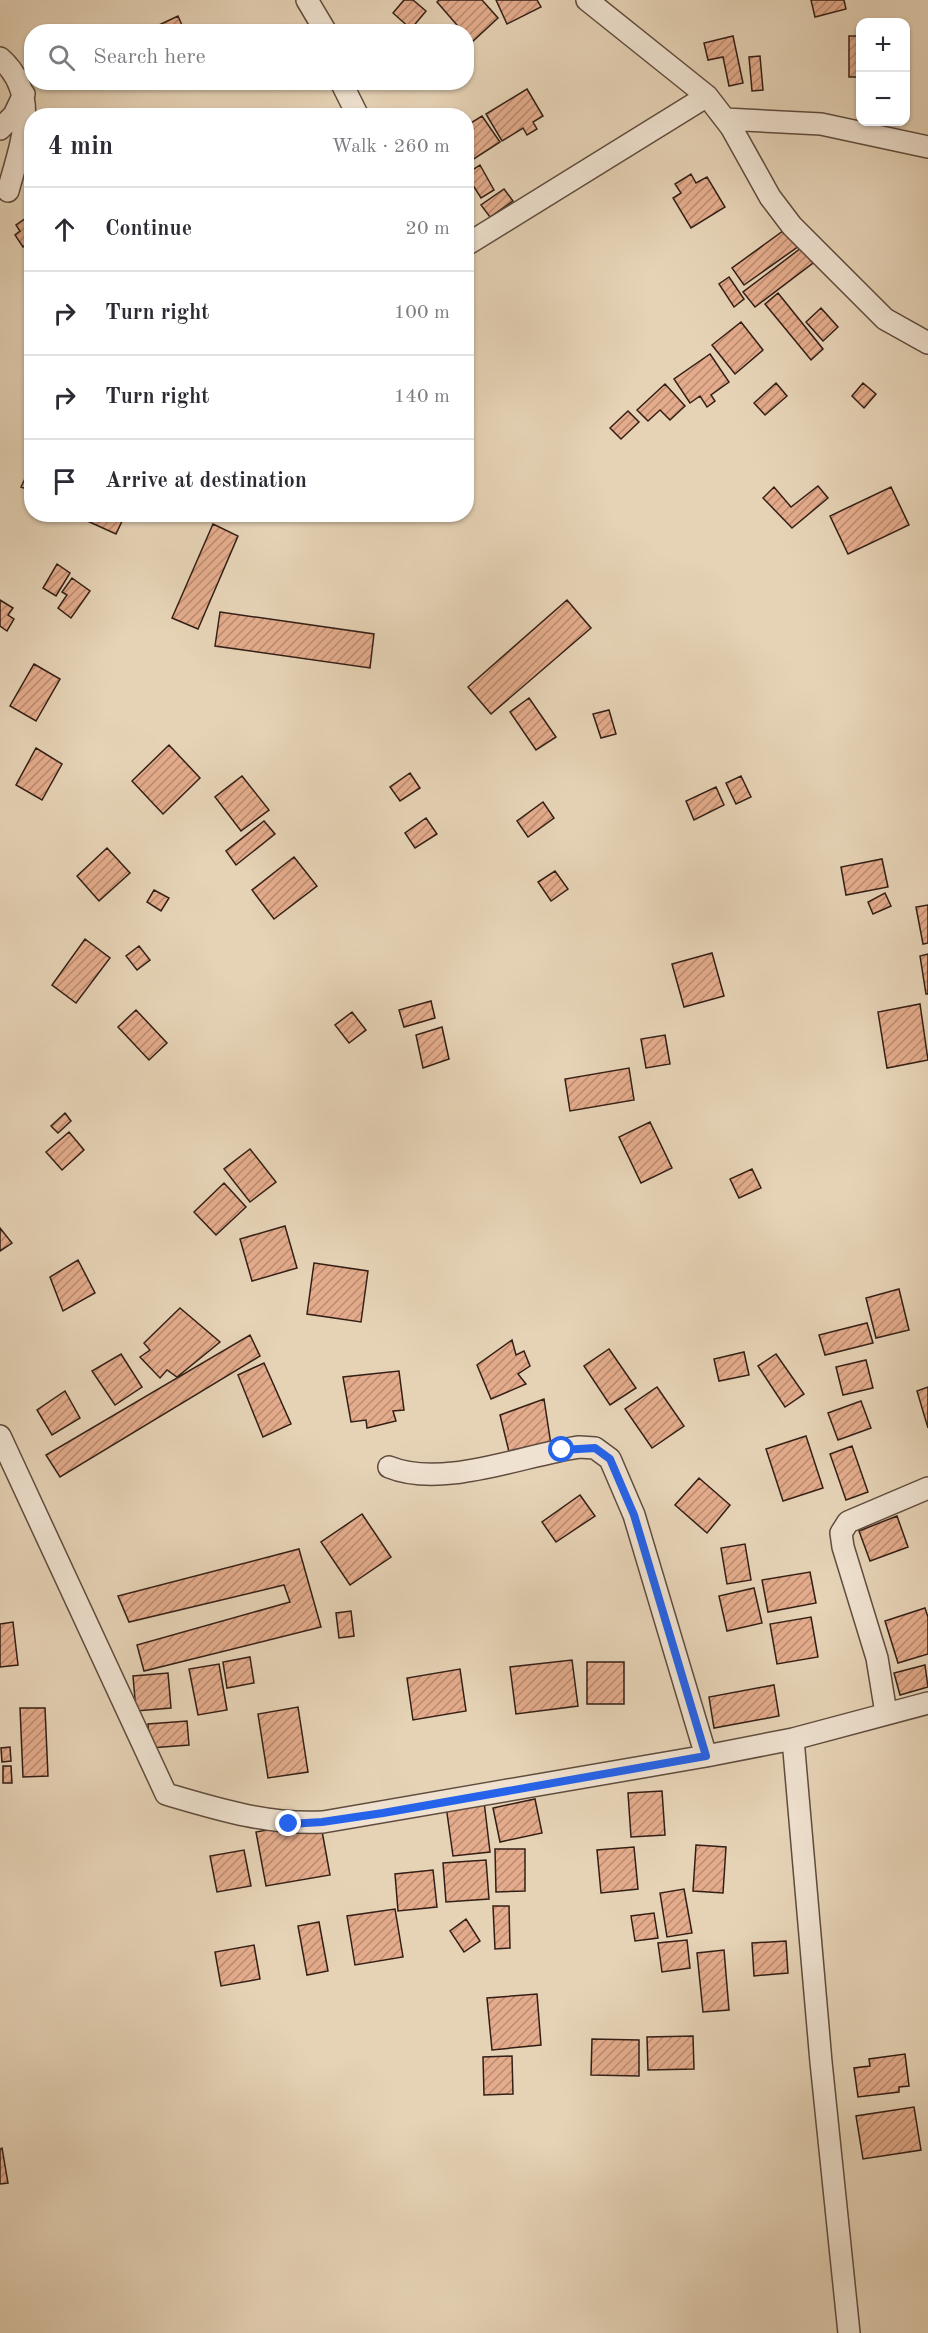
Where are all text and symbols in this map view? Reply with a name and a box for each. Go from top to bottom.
map controls [856,18,910,126]
button: + [856,18,910,72]
search box [24,24,474,90]
icon: search [45,41,78,74]
text: Search here [93,46,206,68]
button: − [856,72,910,126]
text: 4 min [48,134,113,160]
text: Walk · 260 m [331,137,450,157]
icon: ahead [48,213,81,246]
text: Continue [105,218,192,240]
text: 20 m [405,219,450,239]
icon: right [48,297,81,330]
text: Turn right [105,302,209,324]
text: 100 m [394,303,450,323]
icon: right [48,381,81,414]
text: Turn right [105,386,209,408]
text: 140 m [394,387,450,407]
icon: arrive [48,465,81,498]
text: Arrive at destination [105,470,307,492]
route start [548,1436,574,1462]
route end [275,1810,301,1836]

